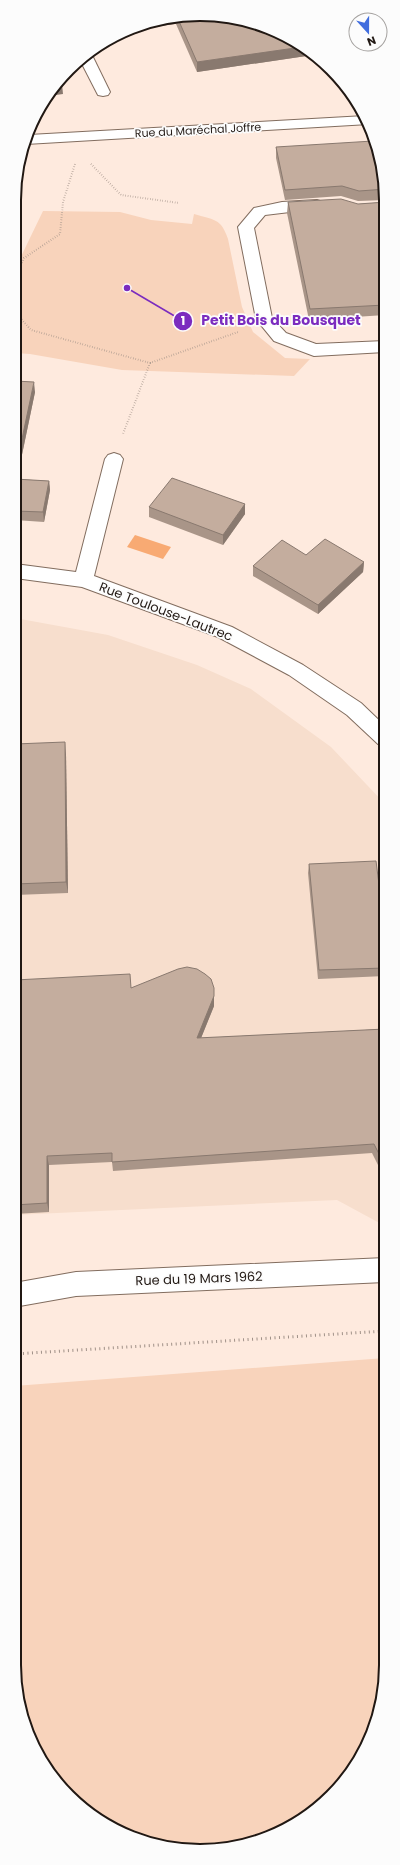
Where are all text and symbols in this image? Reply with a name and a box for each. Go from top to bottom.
north arrow [348,12,388,52]
text: N [365,32,378,50]
street label: Rue du Maréchal Joffre [134,119,262,141]
callout: Petit Bois du Bousquet [173,308,368,334]
text: Petit Bois du Bousquet [201,310,361,330]
text: 1 [181,312,185,329]
street label: Rue Toulouse-Lautrec [96,577,235,646]
street label: Rue du 19 Mars 1962 [135,1267,263,1290]

